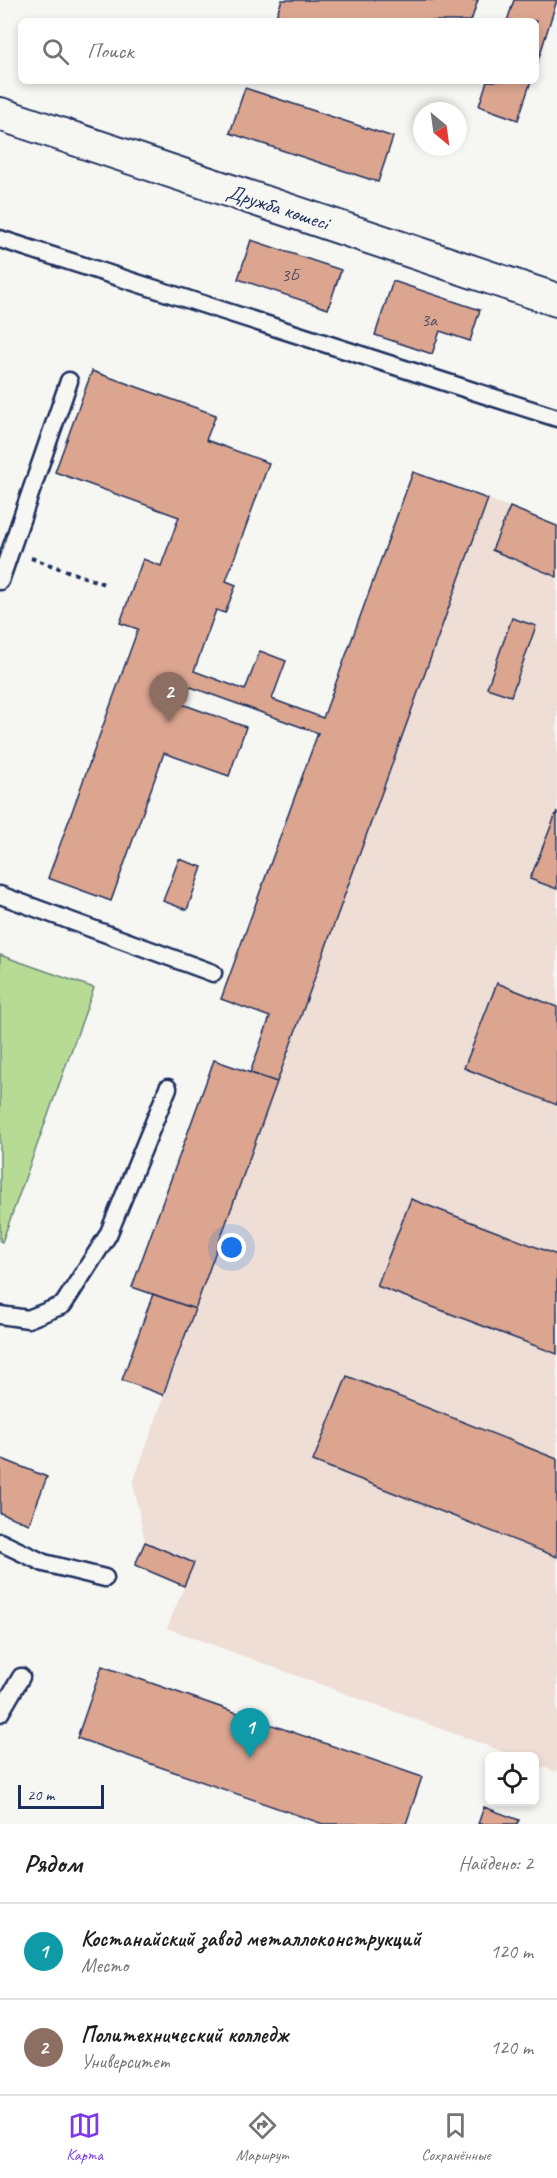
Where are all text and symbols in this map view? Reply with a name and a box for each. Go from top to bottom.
search box [18,18,539,84]
icon: search [39,35,72,68]
text: Поиск [87,37,133,65]
north arrow [413,102,467,156]
street label: Дружба көшесі [224,178,335,237]
house number: 3Б [281,264,301,286]
house number: 3а [421,309,438,331]
pin: 2 [150,672,188,722]
your location [217,1233,246,1262]
pin: 1 [230,1708,270,1758]
map controls [485,1752,539,1806]
button: locate [485,1752,539,1806]
scale bar [18,1782,104,1810]
text: 20 m [27,1785,54,1805]
text: Рядом [24,1847,82,1880]
text: Найдено: 2 [458,1851,533,1876]
text: Костанайский завод металлоконструкций [81,1925,421,1953]
text: 1 [39,1939,48,1964]
text: 120 m [490,1939,533,1964]
text: Место [81,1953,128,1978]
text: Политехнический колледж [81,2021,288,2049]
text: 2 [39,2035,48,2060]
text: 120 m [490,2035,533,2060]
text: Университет [81,2049,170,2074]
tab: Карта [66,2109,103,2165]
tab: Маршрут [236,2109,288,2165]
tab: Сохранённые [421,2109,491,2165]

